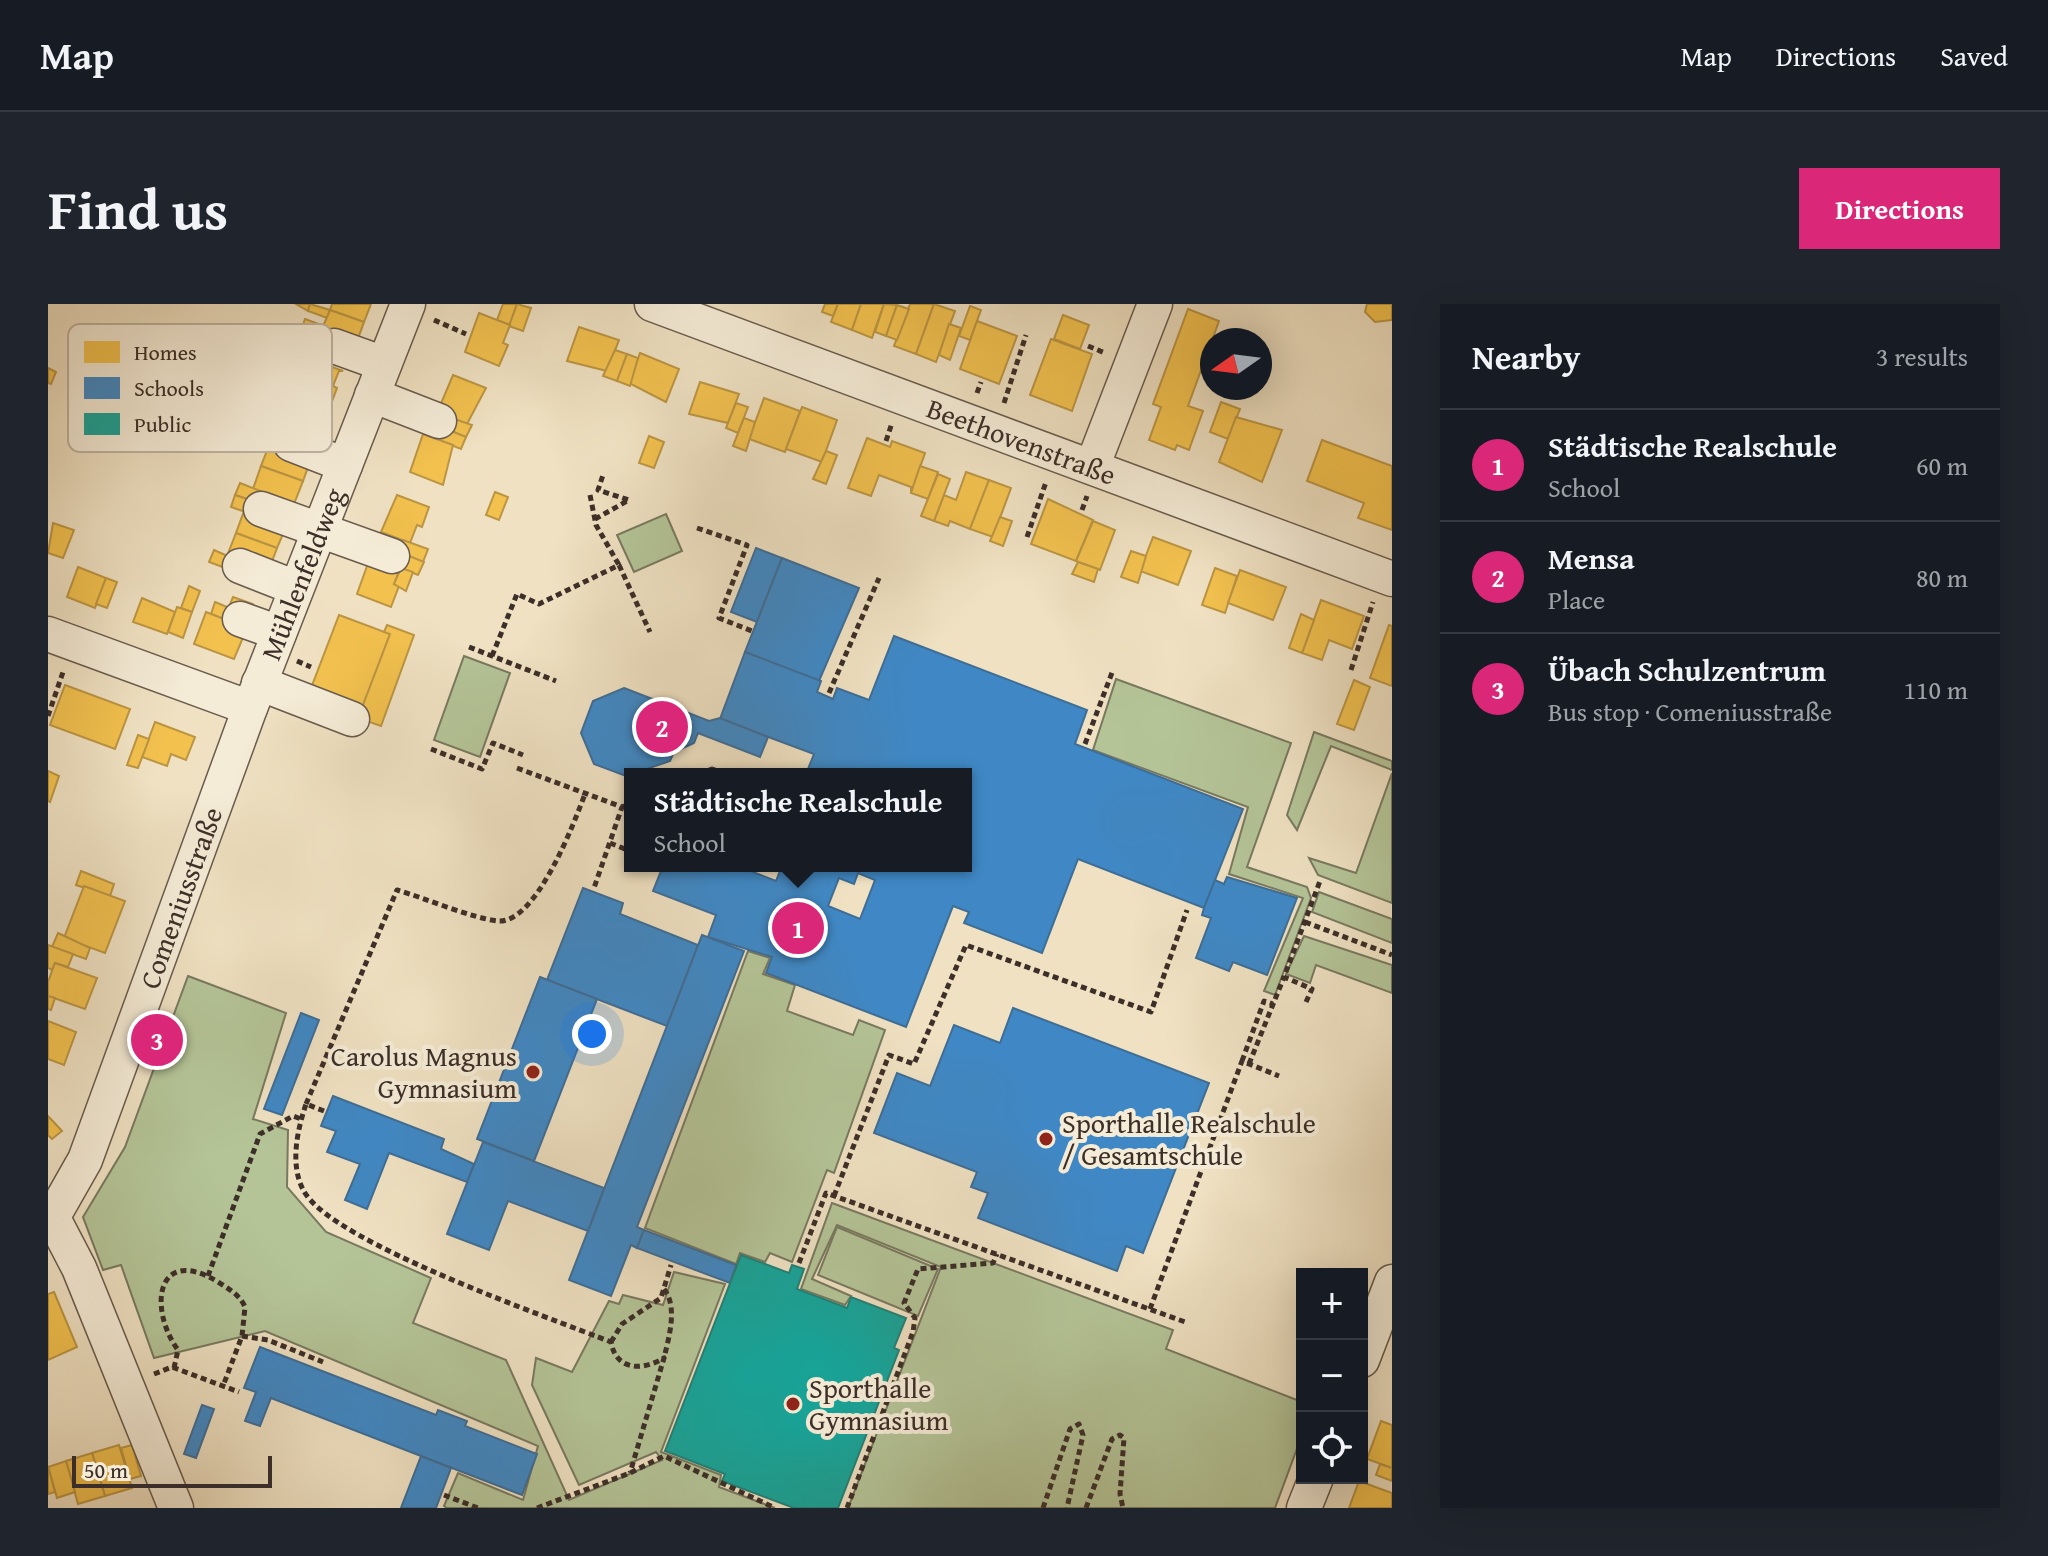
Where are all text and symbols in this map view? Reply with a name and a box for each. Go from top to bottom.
text: Map [40,27,114,83]
text: Map [1680,35,1732,76]
text: Directions [1776,35,1896,76]
text: Saved [1940,35,2008,76]
text: Find us [48,167,228,250]
button: Directions [1799,168,2000,249]
legend [68,324,332,452]
north arrow [1200,328,1272,400]
text: Nearby [1472,332,1581,381]
text: Homes [134,336,197,368]
text: 3 results [1876,337,1968,376]
text: Schools [134,372,204,404]
street label: Beethovenstraße [921,387,1122,495]
text: Public [134,408,191,440]
text: Städtische Realschule [1548,424,1837,468]
text: 1 [1491,446,1505,485]
text: 60 m [1916,446,1968,485]
text: School [1548,468,1620,507]
street label: Mühlenfeldweg [250,481,354,666]
text: Mensa [1548,536,1635,580]
text: 2 [1491,558,1505,597]
text: 80 m [1916,558,1968,597]
text: Place [1548,580,1605,619]
text: Übach Schulzentrum [1548,648,1826,692]
text: 3 [1491,670,1505,709]
text: 110 m [1903,670,1968,709]
text: Bus stop · Comeniusstraße [1548,692,1832,731]
pin: 2 [636,697,688,757]
popup [624,768,972,872]
text: Städtische Realschule [654,779,942,823]
street label: Comeniusstraße [128,801,232,994]
text: School [654,823,726,862]
pin: 1 [772,898,824,958]
pin: 3 [131,1010,183,1070]
your location [572,1014,612,1054]
place label: Carolus Magnus Gymnasium [331,1035,517,1108]
marker: Carolus Magnus Gymnasium [524,1063,542,1081]
place label: Sporthalle Realschule / Gesamtschule [1062,1102,1316,1175]
marker: Sporthalle Realschule / Gesamtschule [1037,1130,1055,1148]
map controls [1296,1268,1368,1484]
button: + [1296,1268,1368,1340]
button: − [1296,1340,1368,1412]
place label: Sporthalle Gymnasium [809,1367,948,1440]
marker: Sporthalle Gymnasium [784,1395,802,1413]
button: locate [1296,1412,1368,1484]
scale bar [72,1452,272,1488]
text: 50 m [84,1454,128,1486]

